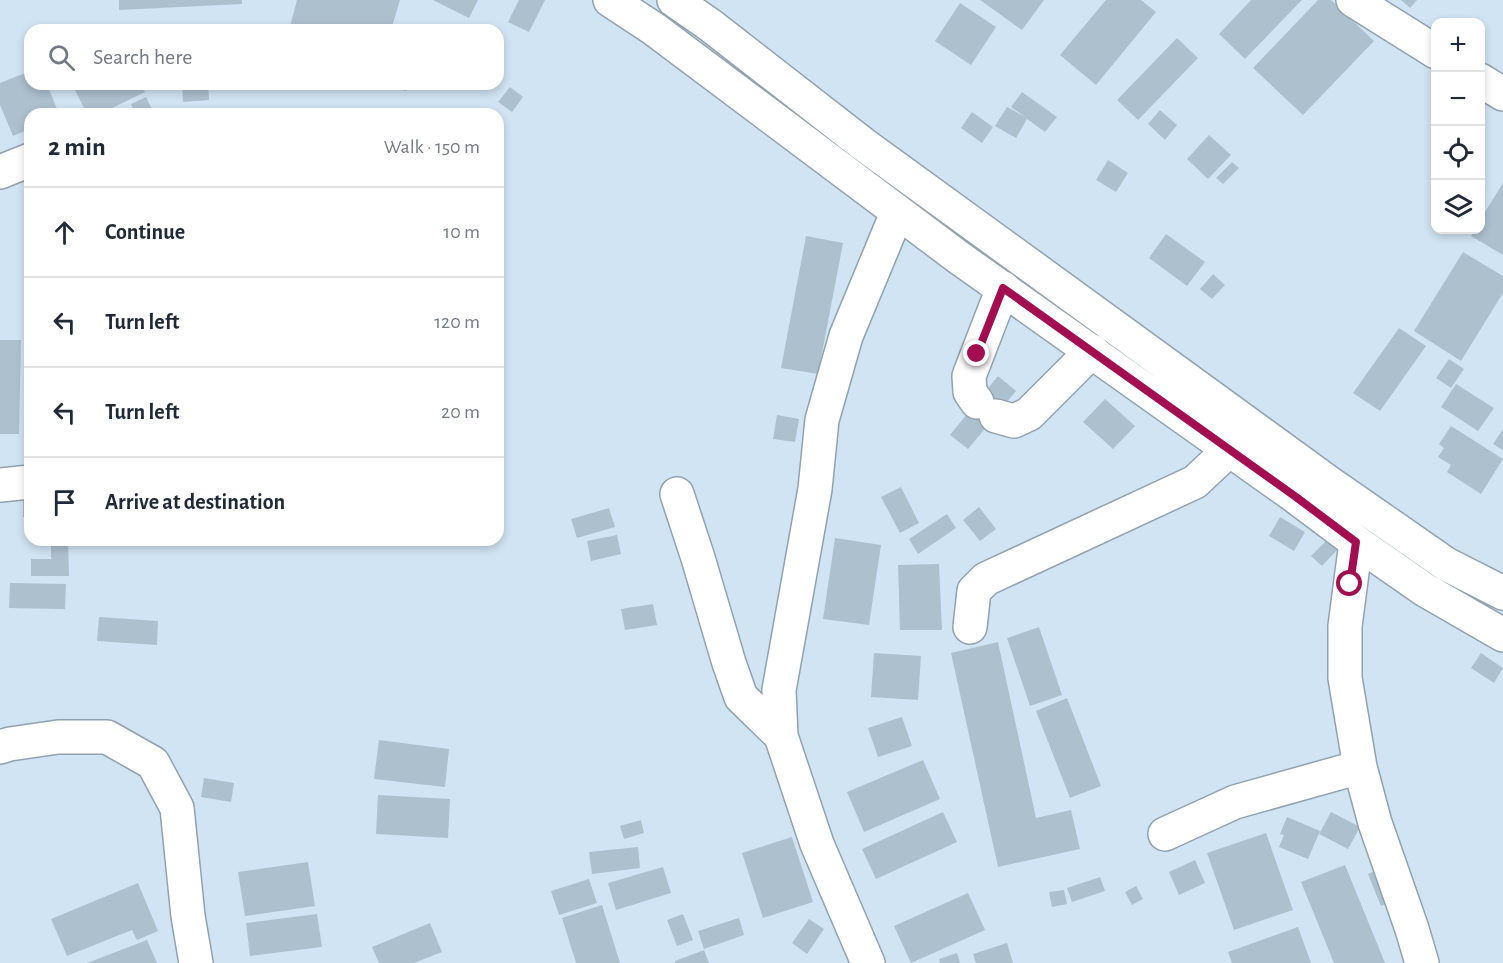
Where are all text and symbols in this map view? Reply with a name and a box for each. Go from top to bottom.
map controls [1431,18,1485,234]
button: + [1431,18,1485,72]
search box [24,24,504,90]
icon: search [45,41,78,74]
text: Search here [93,46,192,68]
button: − [1431,72,1485,126]
button: locate [1431,126,1485,180]
text: 2 min [48,134,106,160]
text: Walk · 150 m [384,137,480,157]
button: layers [1431,180,1485,234]
icon: ahead [48,216,81,249]
text: Continue [105,221,185,243]
text: 10 m [443,222,480,242]
icon: left [48,306,81,339]
text: Turn left [105,311,179,333]
text: 120 m [434,312,480,332]
route end [963,340,989,366]
icon: left [48,396,81,429]
text: Turn left [105,401,179,423]
text: 20 m [441,402,480,422]
icon: arrive [48,486,81,519]
text: Arrive at destination [105,491,285,513]
route start [1336,570,1362,596]

